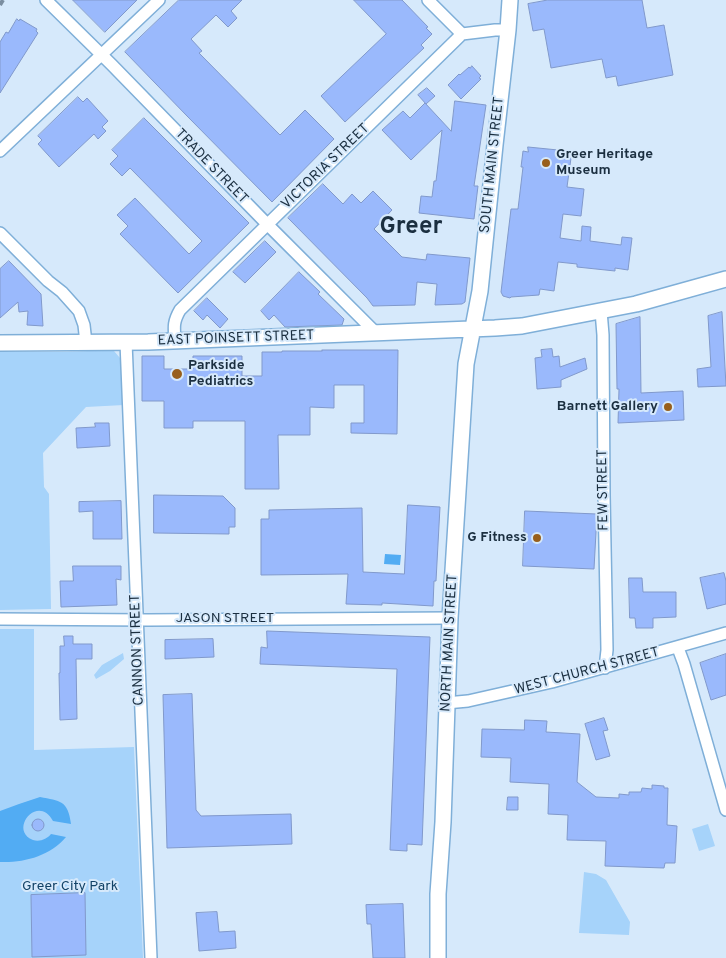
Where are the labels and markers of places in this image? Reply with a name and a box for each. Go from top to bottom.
place label: Greer Heritage Museum [556,147,653,180]
marker: Greer Heritage Museum [540,157,552,169]
place label: Parkside Pediatrics [188,358,253,391]
marker: Parkside Pediatrics [170,367,184,381]
place label: Barnett Gallery [557,399,658,415]
marker: Barnett Gallery [662,401,674,413]
place label: G Fitness [467,530,527,546]
marker: G Fitness [531,532,543,544]

